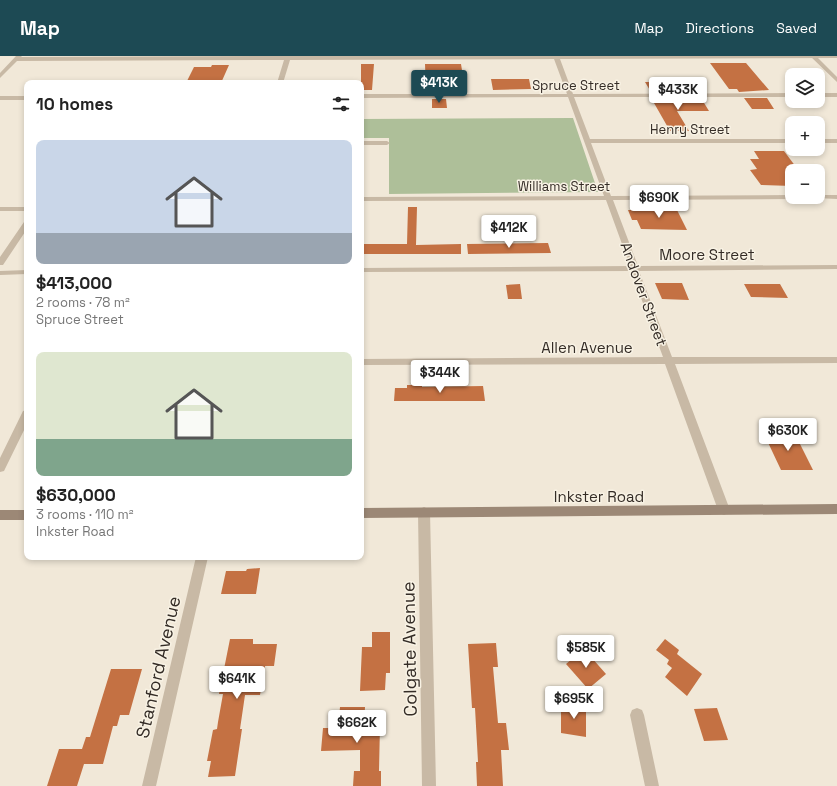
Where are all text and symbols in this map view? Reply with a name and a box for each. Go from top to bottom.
text: Map [20,16,60,41]
text: Map [634,19,664,37]
text: Directions [686,19,754,37]
text: Saved [776,19,817,37]
map controls [785,68,825,204]
button: layers [785,68,825,108]
pin: $413K [411,70,467,104]
text: $413K [420,74,458,91]
street label: Spruce Street [532,77,620,94]
pin: $433K [650,77,706,111]
text: $433K [658,81,698,98]
text: 10 homes [36,93,113,115]
icon: filters [330,93,352,115]
button: + [785,116,825,156]
street label: Henry Street [650,121,730,138]
button: − [785,164,825,204]
icon: home [158,166,230,238]
street label: Williams Street [518,178,610,195]
pin: $690K [631,185,687,219]
text: $690K [639,189,679,206]
pin: $412K [481,215,537,249]
text: $412K [490,219,528,236]
street label: Andover Street [616,239,672,349]
street label: Moore Street [659,245,755,264]
text: $413,000 [36,272,112,294]
text: 2 rooms · 78 m² [36,294,130,311]
text: Spruce Street [36,311,124,328]
street label: Allen Avenue [541,338,633,357]
pin: $344K [412,360,468,394]
text: $344K [420,364,460,381]
icon: home [158,378,230,450]
pin: $630K [760,418,816,452]
text: $630K [768,422,808,439]
text: $630,000 [36,484,116,506]
street label: Inkster Road [554,487,644,506]
text: 3 rooms · 110 m² [36,506,134,523]
text: Inkster Road [36,523,114,540]
street label: Colgate Avenue [396,581,422,717]
street label: Stanford Avenue [130,594,186,740]
pin: $585K [558,635,614,669]
text: $585K [566,639,606,656]
pin: $641K [209,666,265,700]
text: $641K [218,670,256,687]
pin: $695K [546,686,602,720]
text: $695K [554,690,594,707]
pin: $662K [329,710,385,744]
text: $662K [337,714,377,731]

